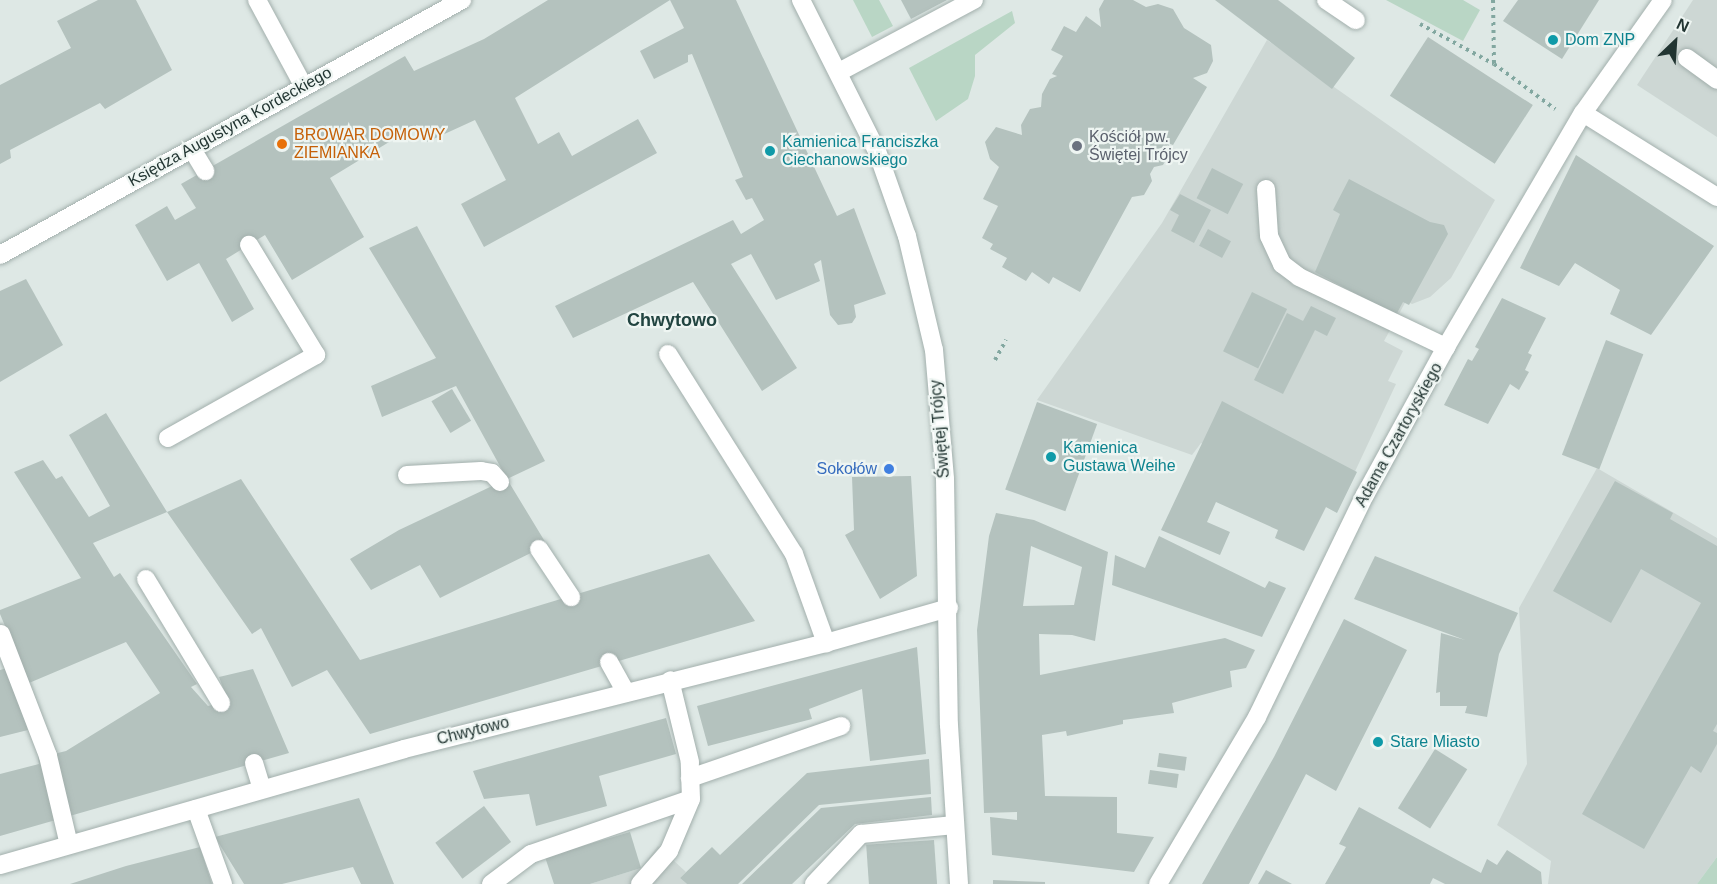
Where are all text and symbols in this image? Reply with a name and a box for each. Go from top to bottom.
north arrow [1645,12,1705,72]
text: N [1674,15,1692,35]
place label: Dom ZNP [1565,30,1635,50]
marker: Dom ZNP [1546,33,1560,47]
street label: Księdza Augustyna Kordeckiego [125,63,335,191]
place label: BROWAR DOMOWY ZIEMIANKA [294,125,445,163]
place label: Kościół pw. Świętej Trójcy [1089,127,1188,165]
place label: Kamienica Franciszka Ciechanowskiego [782,132,939,170]
marker: BROWAR DOMOWY ZIEMIANKA [275,137,289,151]
marker: Kościół pw. Świętej Trójcy [1070,139,1084,153]
marker: Kamienica Franciszka Ciechanowskiego [763,144,777,158]
district label: Chwytowo [627,309,717,331]
street label: Adama Czartoryskiego [1351,360,1447,510]
street label: Świętej Trójcy [926,379,954,479]
place label: Kamienica Gustawa Weihe [1063,438,1176,476]
marker: Kamienica Gustawa Weihe [1044,450,1058,464]
place label: Sokołów [817,459,877,479]
marker: Sokołów [882,462,896,476]
street label: Chwytowo [435,713,511,749]
place label: Stare Miasto [1390,732,1480,752]
marker: Stare Miasto [1371,735,1385,749]

